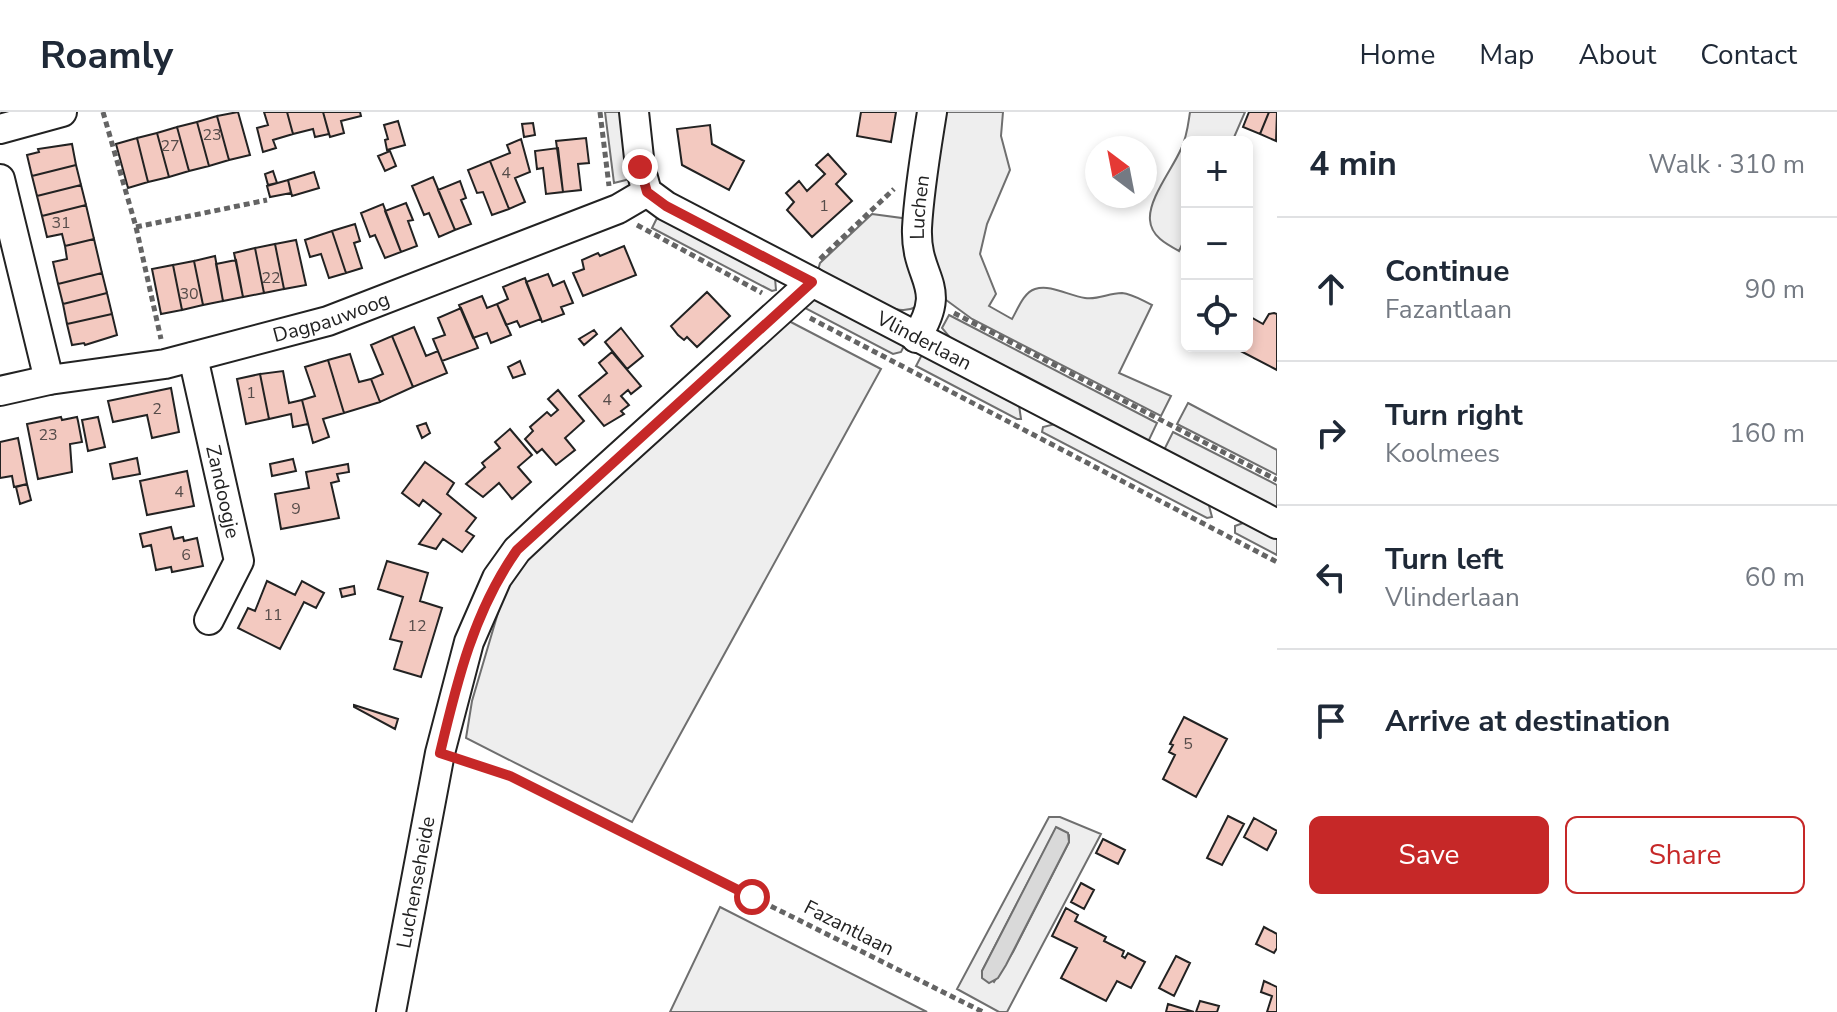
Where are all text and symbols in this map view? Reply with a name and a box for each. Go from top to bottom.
text: Roamly [40,30,173,81]
text: Home [1360,36,1435,74]
text: Map [1479,36,1534,74]
text: About [1578,36,1656,74]
text: Contact [1700,36,1797,74]
house number: 23 [202,124,222,146]
house number: 27 [160,135,180,157]
north arrow [1085,136,1157,208]
map controls [1181,136,1253,352]
button: + [1181,136,1253,208]
text: 4 min [1309,141,1397,187]
text: Walk · 310 m [1648,147,1805,182]
route end [622,149,658,185]
house number: 4 [501,162,511,184]
street label: Luchen [903,173,936,240]
house number: 1 [819,195,829,217]
button: − [1181,208,1253,280]
house number: 31 [51,212,71,234]
text: Continue [1385,251,1510,292]
house number: 22 [261,267,281,289]
icon: ahead [1309,267,1353,311]
text: 90 m [1745,272,1805,307]
button: locate [1181,280,1253,352]
house number: 30 [179,283,199,305]
street label: Dagpauwoog [270,285,393,348]
text: Fazantlaan [1385,292,1512,327]
street label: Vlinderlaan [871,304,976,376]
house number: 1 [246,382,256,404]
house number: 4 [602,389,612,411]
text: Turn right [1385,395,1523,436]
house number: 2 [152,398,162,420]
icon: right [1309,411,1353,455]
text: 160 m [1729,416,1805,451]
house number: 23 [38,424,58,446]
text: Koolmees [1385,436,1500,471]
street label: Zandoogje [200,443,247,541]
house number: 4 [174,481,184,503]
house number: 9 [291,498,301,520]
text: Turn left [1385,539,1503,580]
house number: 6 [181,544,191,566]
icon: left [1309,555,1353,599]
text: 60 m [1745,560,1805,595]
text: Vlinderlaan [1385,580,1520,615]
house number: 11 [263,604,283,626]
house number: 12 [407,615,427,637]
icon: arrive [1309,699,1353,743]
text: Arrive at destination [1385,701,1670,742]
house number: 5 [1183,733,1193,755]
street label: Luchenseheide [390,814,441,951]
button: Save [1309,816,1549,894]
button: Share [1565,816,1805,894]
route start [734,879,770,915]
street label: Fazantlaan [799,894,899,962]

